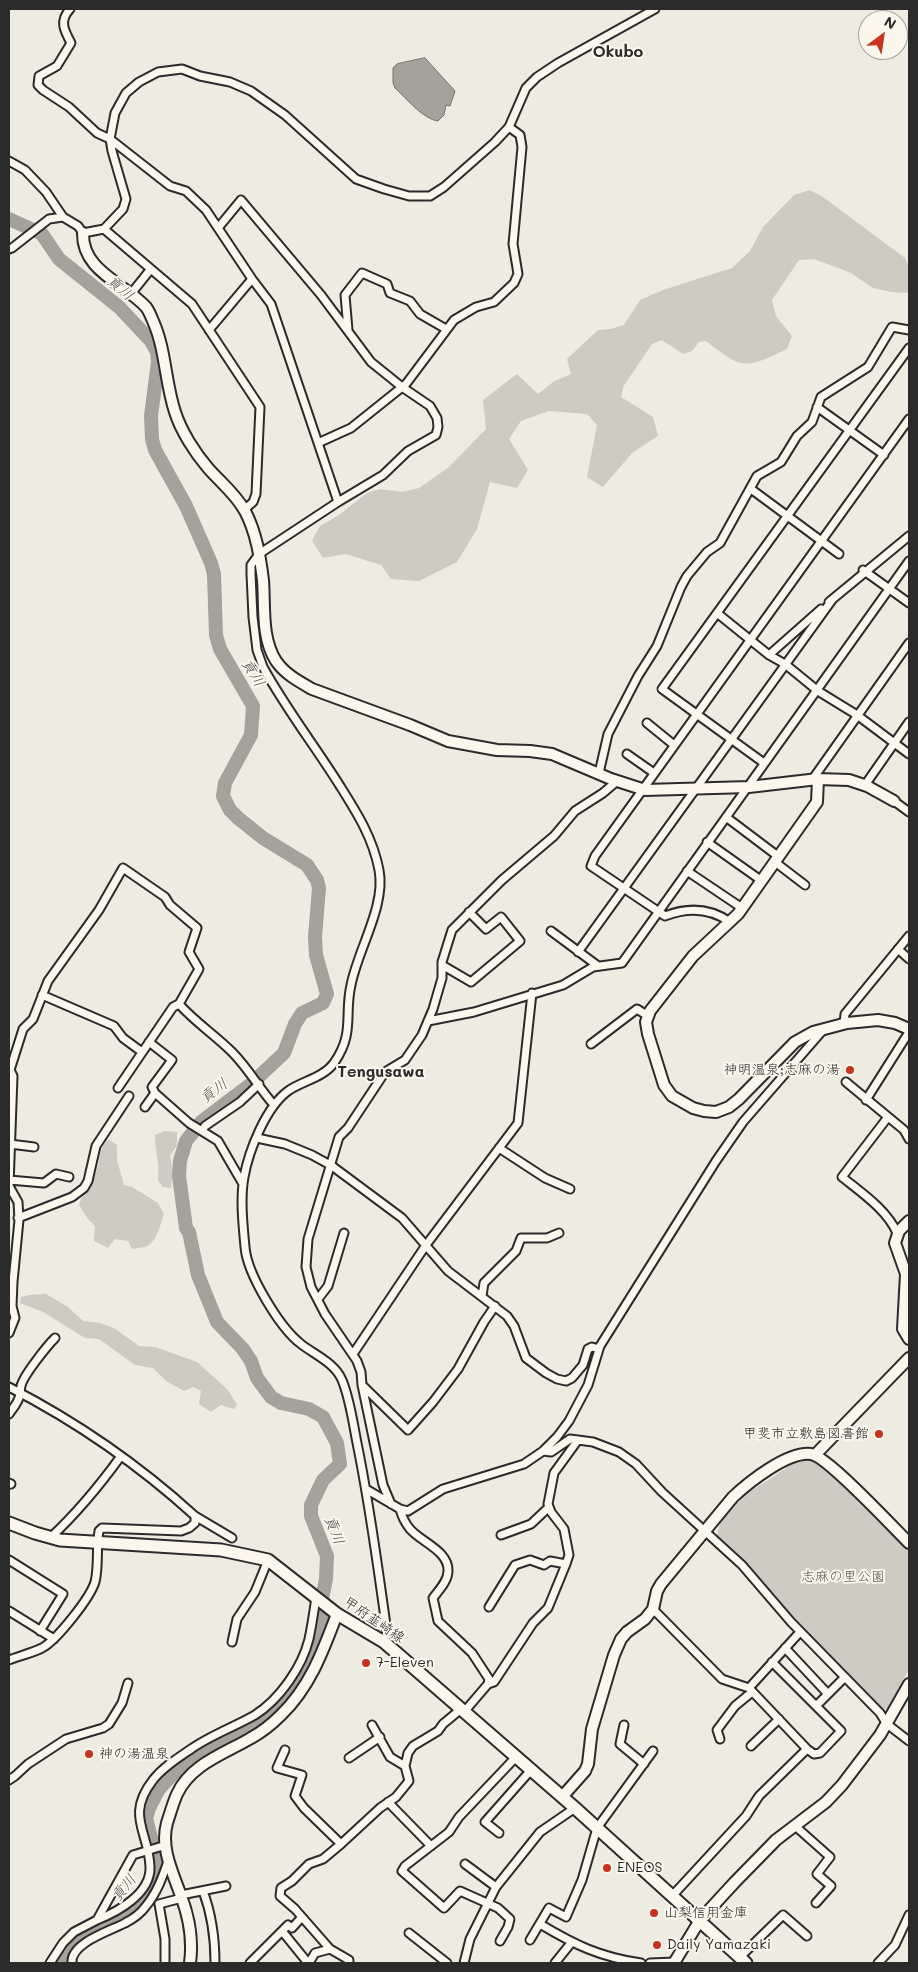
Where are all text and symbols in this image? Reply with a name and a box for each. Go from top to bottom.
north arrow [858,10,908,60]
text: N [881,12,900,33]
district label: Okubo [593,42,643,62]
water label: 貢川 [103,271,137,305]
water label: 貢川 [238,656,268,690]
district label: Tengusawa [338,1062,424,1082]
place label: 神明温泉;志麻の湯 [723,1062,840,1078]
marker: 神明温泉;志麻の湯 [844,1064,856,1076]
water label: 貢川 [197,1075,231,1107]
place label: 甲斐市立敷島図書館 [743,1426,869,1442]
marker: 甲斐市立敷島図書館 [873,1428,885,1440]
water label: 貢川 [320,1513,348,1547]
park label: 志麻の里公園 [801,1569,885,1585]
street label: 甲府韮崎線 [340,1593,408,1647]
place label: 7-Eleven [376,1655,434,1671]
marker: 7-Eleven [360,1657,372,1669]
place label: 神の湯温泉 [99,1746,169,1762]
marker: 神の湯温泉 [83,1748,95,1760]
place label: ENEOS [617,1860,662,1876]
marker: ENEOS [601,1862,613,1874]
water label: 貢川 [108,1871,140,1905]
place label: 山梨信用金庫 [664,1905,748,1921]
marker: 山梨信用金庫 [648,1907,660,1919]
place label: Daily Yamazaki [667,1937,771,1953]
marker: Daily Yamazaki [651,1939,663,1951]

